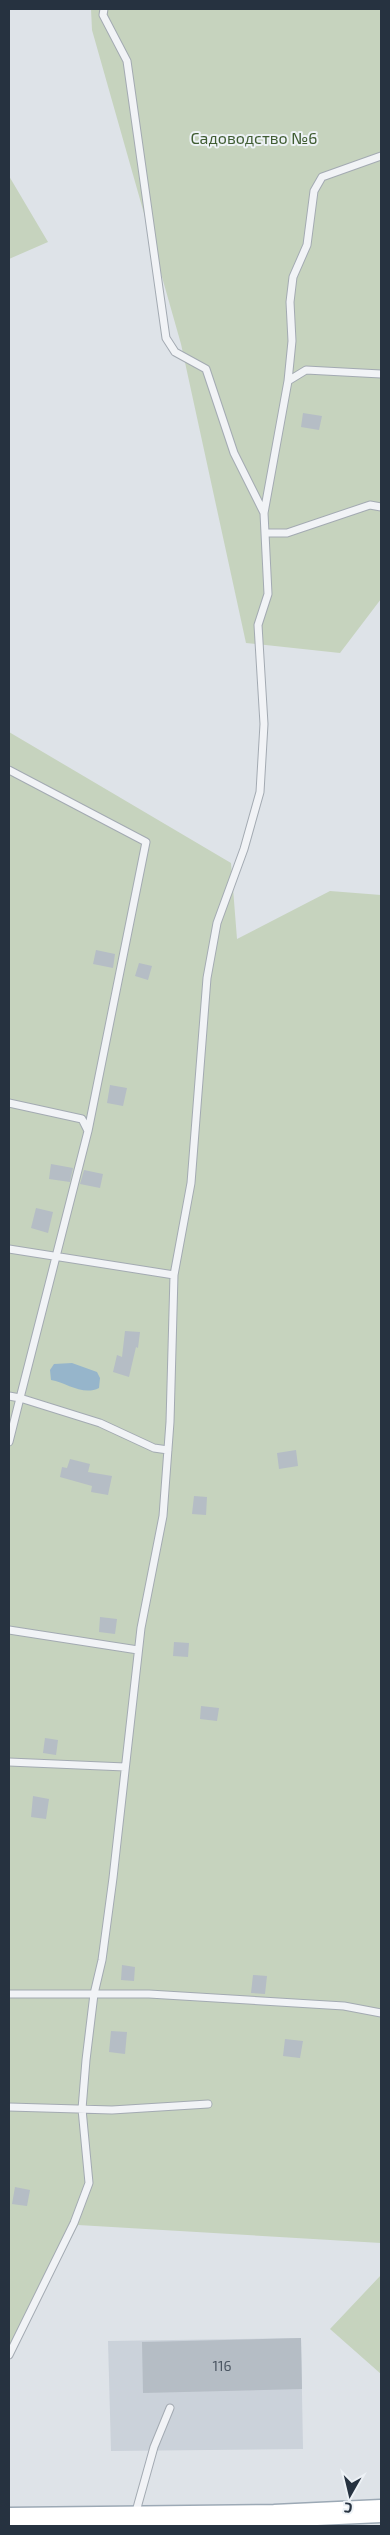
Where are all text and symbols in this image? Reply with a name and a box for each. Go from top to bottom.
park label: Садоводство №6 [190,128,318,147]
house number: 116 [212,2357,232,2374]
north arrow [325,2470,375,2520]
text: С [343,2499,353,2517]

